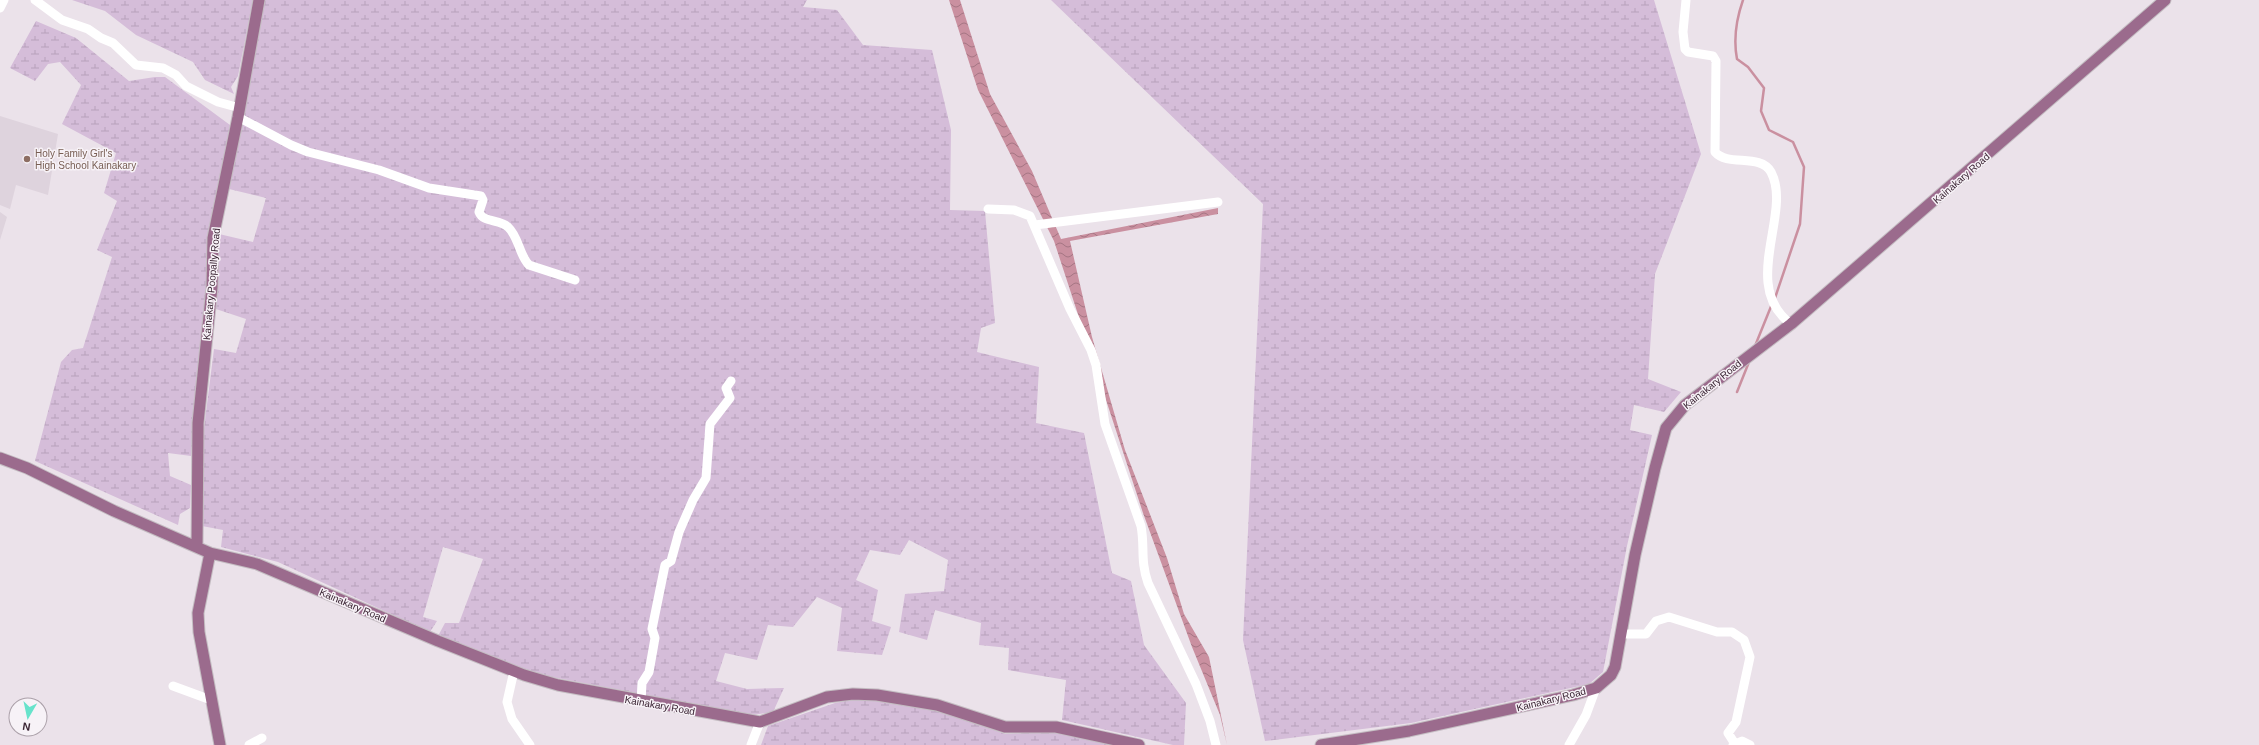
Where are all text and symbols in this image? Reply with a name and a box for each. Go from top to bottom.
place label: Holy Family Girl's High School Kainakary [35,148,136,171]
street label: Kainakary Road [1931,151,1992,206]
marker: Holy Family Girl's High School Kainakary [22,154,32,164]
street label: Kainakary Poopally Road [201,228,222,340]
street label: Kainakary Road [1681,358,1743,411]
street label: Kainakary Road [318,586,388,624]
street label: Kainakary Road [1515,686,1587,713]
street label: Kainakary Road [624,694,696,717]
north arrow [8,697,48,737]
text: N [22,720,31,733]

